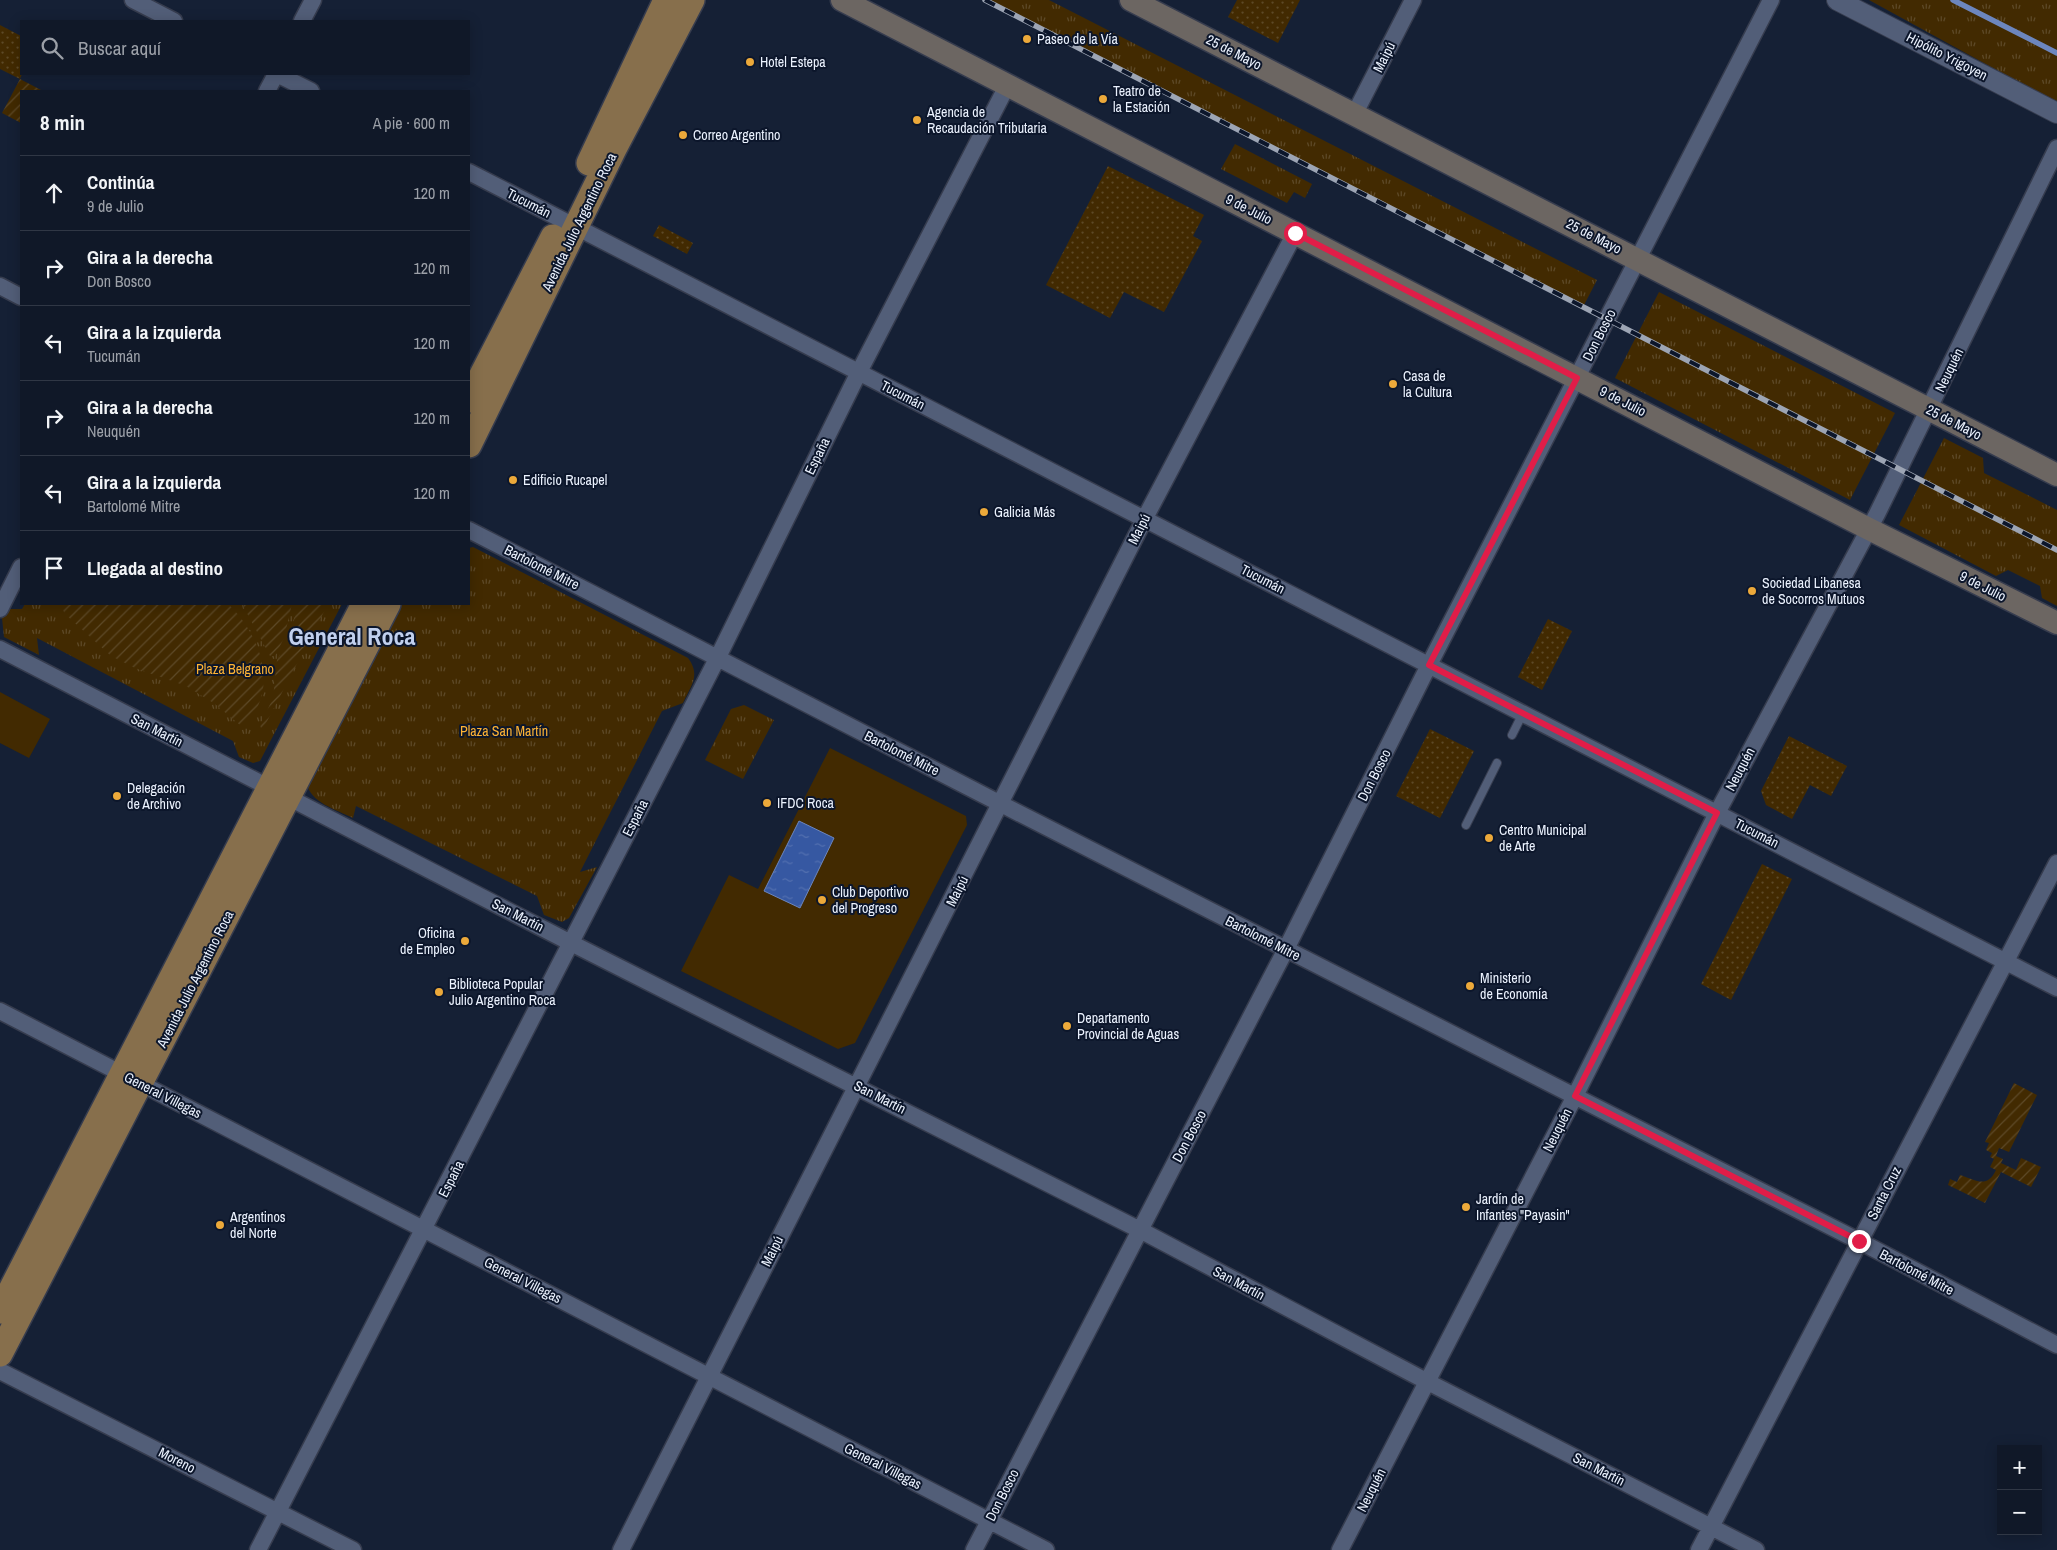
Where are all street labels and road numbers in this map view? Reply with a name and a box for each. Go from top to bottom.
street label: Hipólito Yrigoyen [1903,28,1991,84]
street label: 25 de Mayo [1203,30,1265,74]
street label: Maipú [1369,39,1399,75]
street label: Avenida Julio Argentino Roca [537,149,621,295]
street label: Tucumán [504,184,554,222]
street label: 9 de Julio [1223,190,1275,228]
street label: 25 de Mayo [1563,214,1625,258]
street label: Don Bosco [1578,306,1620,364]
street label: Neuquén [1931,345,1967,395]
street label: Tucumán [878,376,928,414]
street label: 9 de Julio [1597,382,1649,420]
street label: 25 de Mayo [1923,400,1985,444]
street label: España [800,434,834,477]
street label: Maipú [1124,511,1154,547]
street label: Bartolomé Mitre [502,540,582,594]
street label: Tucumán [1238,560,1288,598]
street label: 9 de Julio [1957,567,2009,605]
street label: San Martín [128,709,186,751]
street label: Bartolomé Mitre [862,726,942,780]
street label: Neuquén [1721,744,1759,794]
street label: Don Bosco [1353,746,1395,804]
street label: España [618,796,652,839]
street label: Tucumán [1732,814,1782,852]
street label: Maipú [942,873,972,909]
street label: San Martín [489,894,547,936]
street label: Avenida Julio Argentino Roca [152,907,238,1052]
street label: Bartolomé Mitre [1223,911,1303,965]
street label: General Villegas [121,1068,205,1122]
street label: San Martín [851,1076,909,1118]
street label: Neuquén [1538,1105,1576,1155]
street label: Don Bosco [1168,1107,1210,1165]
street label: España [434,1157,468,1200]
street label: Santa Cruz [1863,1163,1905,1223]
street label: Maipú [757,1233,787,1269]
street label: Bartolomé Mitre [1877,1245,1957,1299]
street label: General Villegas [481,1253,565,1307]
street label: San Martín [1210,1262,1268,1304]
street label: General Villegas [841,1439,925,1493]
street label: Moreno [156,1443,198,1477]
street label: San Martín [1570,1448,1628,1490]
street label: Neuquén [1352,1465,1390,1515]
street label: Don Bosco [981,1466,1023,1524]

